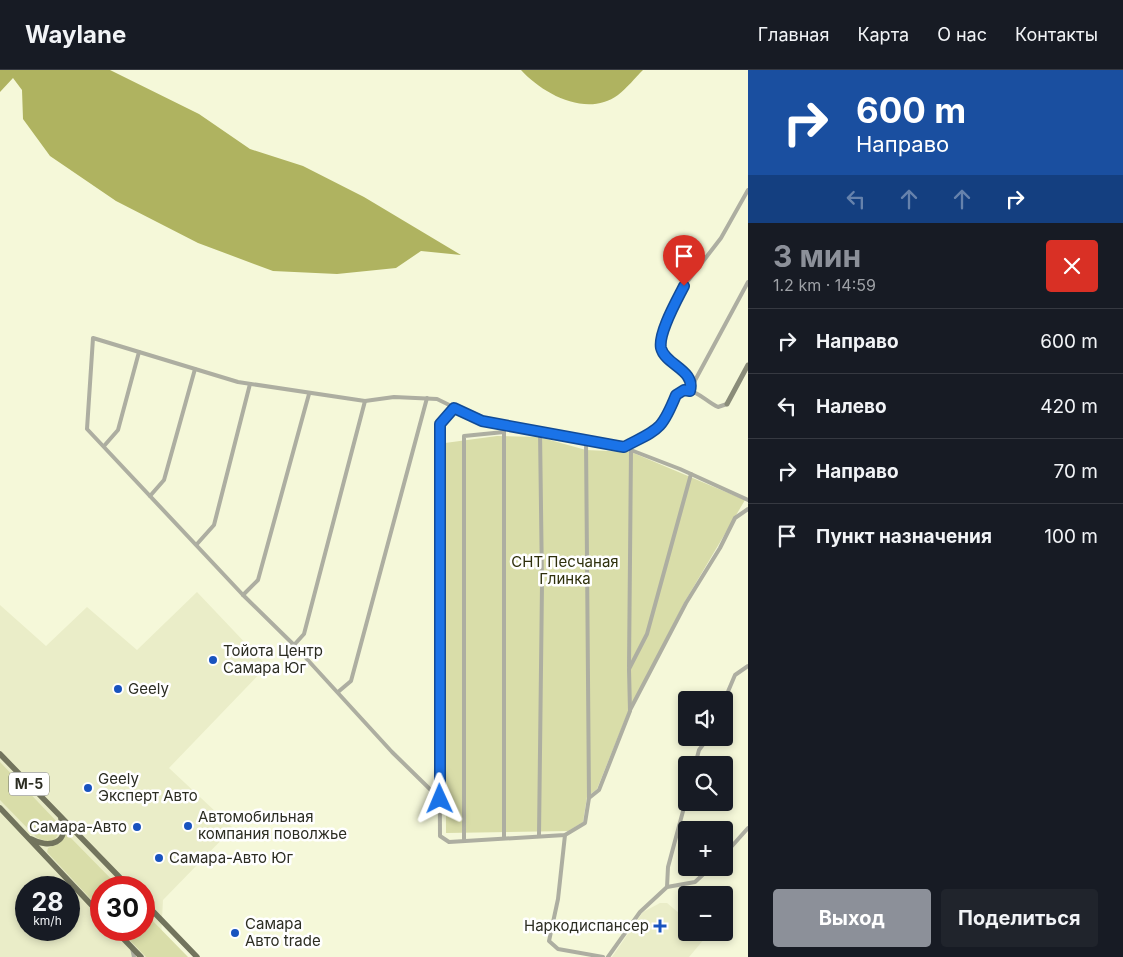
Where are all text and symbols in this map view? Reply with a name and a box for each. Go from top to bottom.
text: Waylane [25,20,126,49]
text: Главная [758,24,829,45]
text: Карта [857,24,909,45]
text: О нас [937,24,987,45]
text: Контакты [1015,24,1098,45]
text: 600 m [856,89,966,131]
icon: right [773,90,838,155]
text: Направо [856,131,949,157]
icon: left [842,185,870,213]
icon: ahead [895,185,923,213]
icon: ahead [948,185,976,213]
icon: right [1001,185,1029,213]
pin [663,235,705,286]
text: 3 мин [773,238,861,274]
button: close [1046,240,1098,292]
icon: arrive [670,242,698,270]
text: 1.2 km · 14:59 [773,275,876,295]
icon: right [773,327,801,355]
text: Направо [816,330,899,353]
text: 600 m [1040,330,1098,353]
icon: left [773,392,801,420]
text: Налево [816,395,887,418]
text: 420 m [1040,395,1098,418]
icon: right [773,457,801,485]
text: Направо [816,460,899,483]
text: 70 m [1054,460,1098,483]
icon: arrive [773,522,801,550]
text: Пункт назначения [816,525,992,548]
text: 100 m [1044,525,1098,548]
park label: СНТ Песчаная Глинка [511,552,619,588]
place label: Тойота Центр Самара Юг [223,641,323,677]
marker: Тойота Центр Самара Юг [207,654,219,666]
place label: Geely [128,679,169,698]
marker: Geely [112,683,124,695]
map controls [678,691,733,941]
button: sound [678,691,733,746]
button: search [678,756,733,811]
place label: Geely Эксперт Авто [98,769,198,805]
road number: М-5 [9,772,49,796]
position arrow [413,772,465,824]
marker: Geely Эксперт Авто [82,782,94,794]
place label: Автомобильная компания поволжье [198,807,347,843]
place label: Самара-Авто [29,817,127,836]
marker: Автомобильная компания поволжье [182,820,194,832]
marker: Самара-Авто [131,821,143,833]
button: + [678,821,733,876]
place label: Самара-Авто Юг [169,848,293,867]
marker: Самара-Авто Юг [153,852,165,864]
speed limit sign: 30 [90,876,155,941]
button: − [678,886,733,941]
text: 28 [31,887,64,917]
button: Выход [773,889,931,947]
button: Поделиться [941,889,1098,947]
text: km/h [33,913,62,928]
place label: Самара Авто trade [245,914,321,950]
place label: Наркодиспансер [524,916,649,935]
marker: Наркодиспансер [653,919,667,933]
marker: Самара Авто trade [229,927,241,939]

